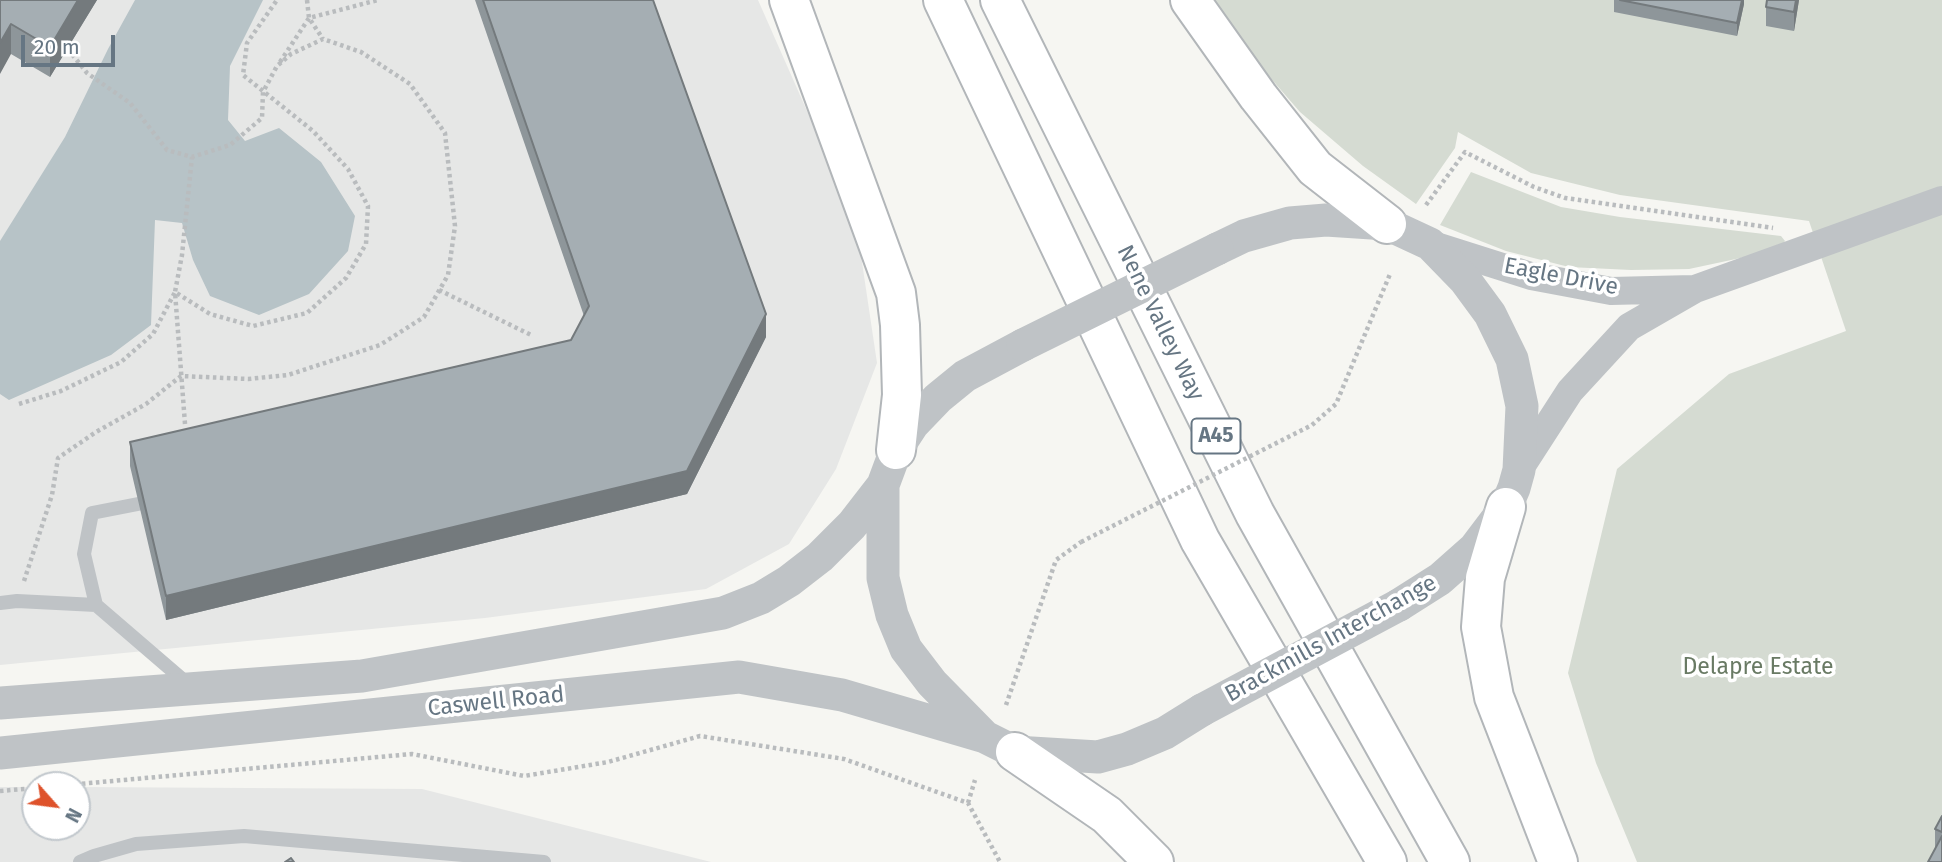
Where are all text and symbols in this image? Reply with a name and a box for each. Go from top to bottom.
scale bar [24,21,119,65]
text: 20 m [34,34,80,60]
street label: Nene Valley Way [1110,241,1210,405]
street label: Eagle Drive [1502,252,1620,302]
road number: A45 [1192,418,1240,453]
street label: Brackmills Interchange [1220,569,1442,709]
park label: Delapre Estate [1682,654,1834,682]
street label: Caswell Road [426,681,566,723]
north arrow [21,771,91,841]
text: N [60,804,86,826]

